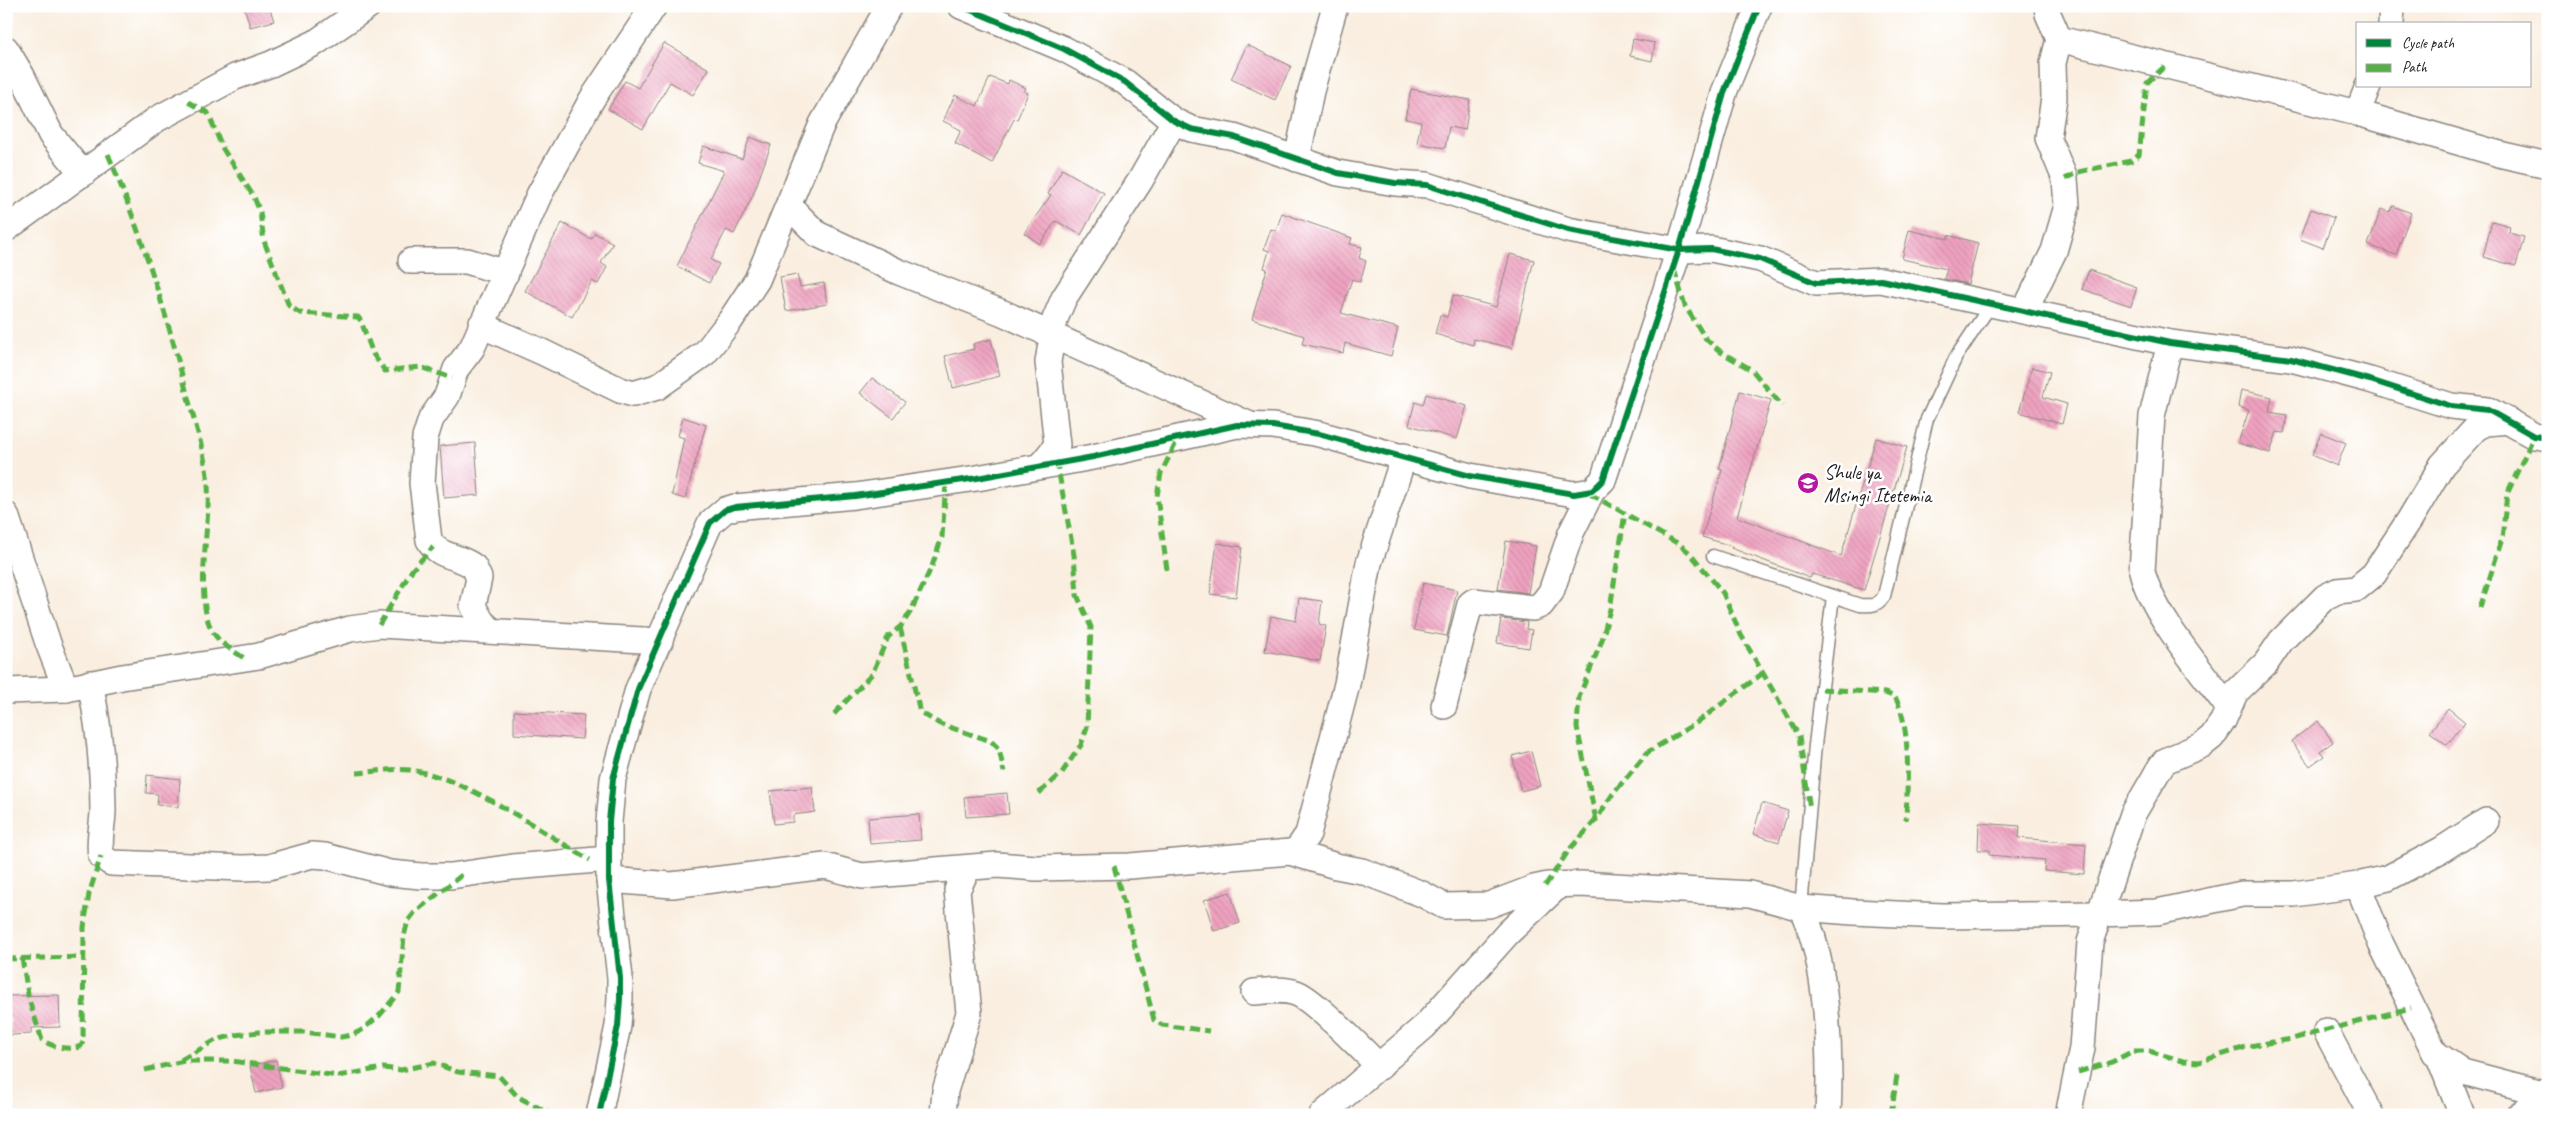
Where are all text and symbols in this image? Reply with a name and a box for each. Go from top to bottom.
legend [2356,22,2532,88]
text: Cycle path [2402,34,2454,53]
text: Path [2402,58,2428,77]
place label: Shule ya Msingi Itetemia [1824,460,1933,508]
school or university icon: Shule ya Msingi Itetemia [1796,471,1820,495]

